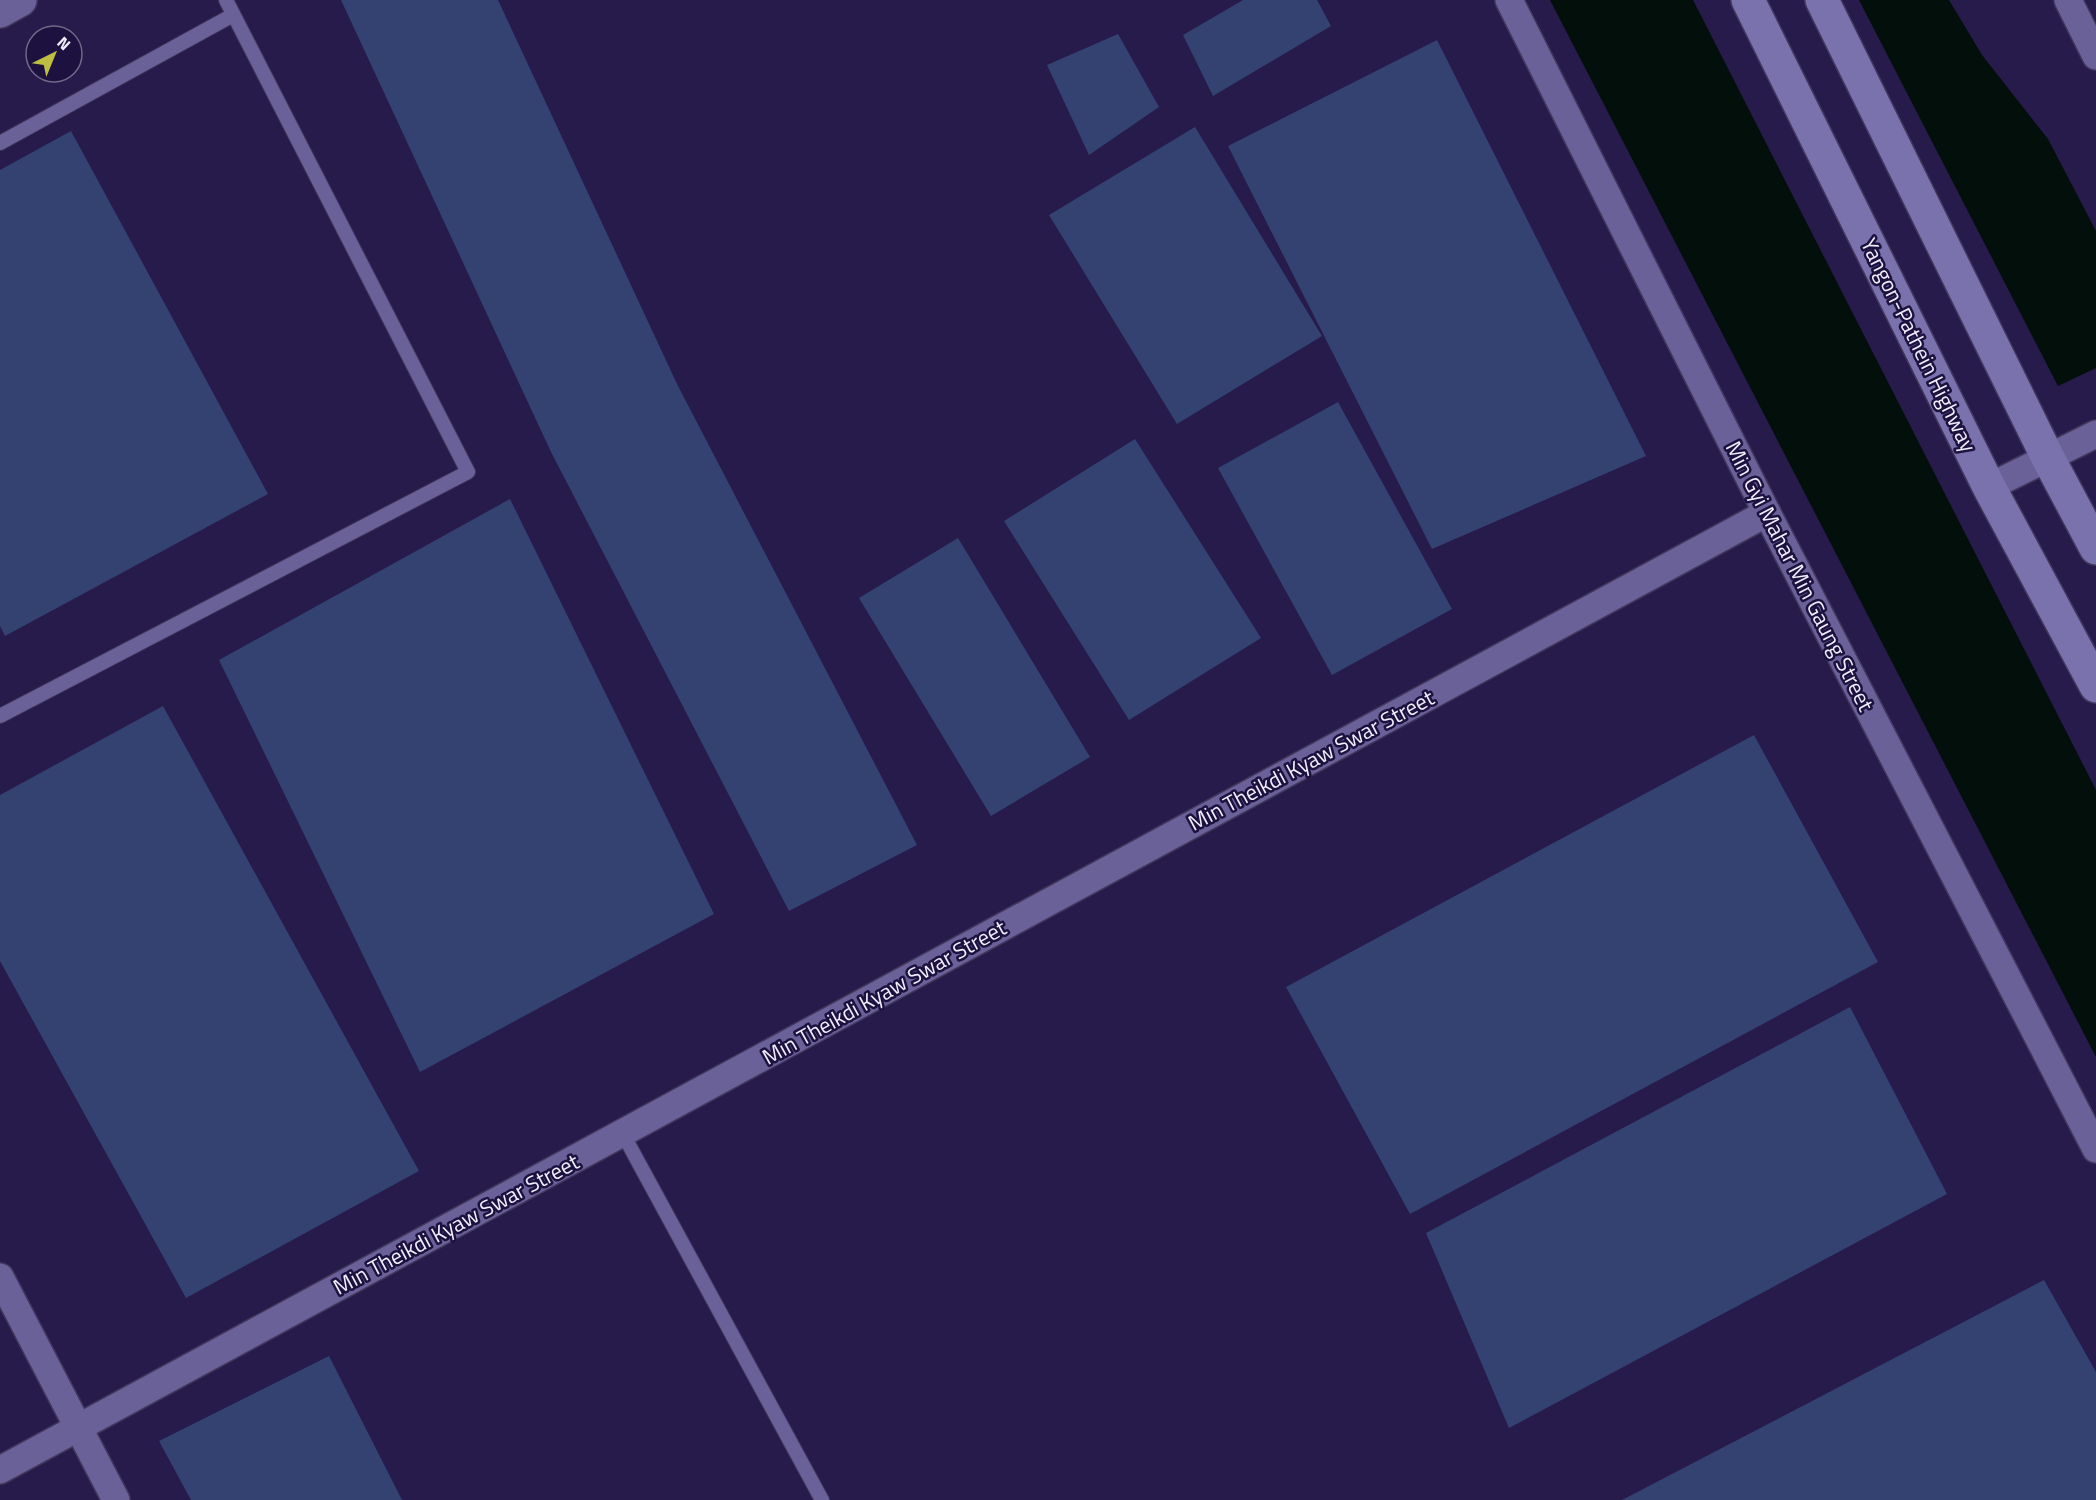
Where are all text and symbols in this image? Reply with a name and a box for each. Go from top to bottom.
north arrow [24,24,84,84]
text: N [52,30,76,56]
street label: Yangon-Pathein Highway [1852,232,1986,458]
street label: Min Gyi Mahar Min Gaung Street [1717,435,1883,717]
street label: Min Theikdi Kyaw Swar Street [1182,680,1440,839]
street label: Min Theikdi Kyaw Swar Street [756,910,1012,1073]
street label: Min Theikdi Kyaw Swar Street [327,1144,585,1303]

